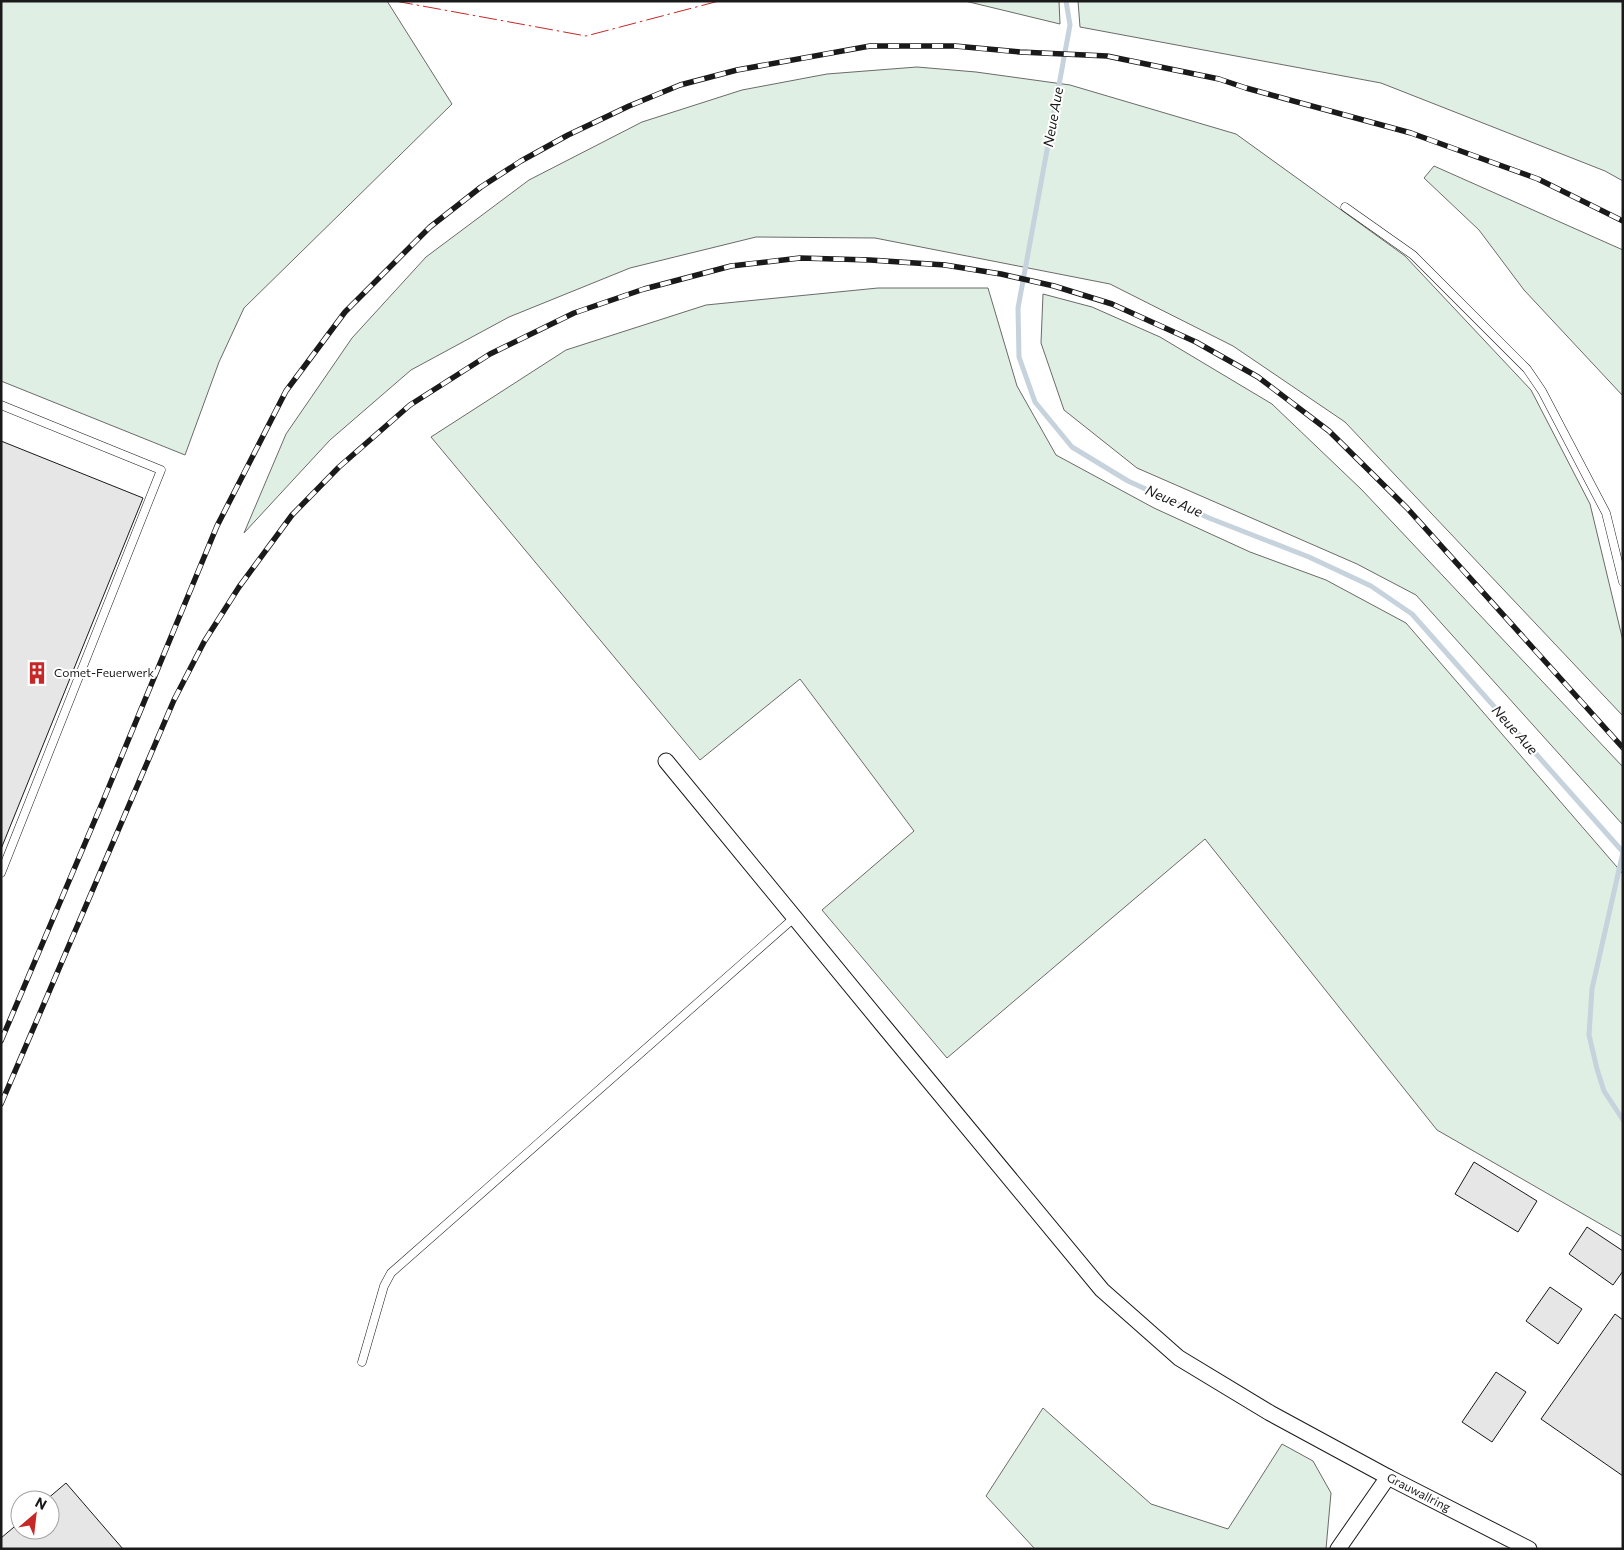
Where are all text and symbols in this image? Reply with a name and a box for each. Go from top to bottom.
water label: Neue Aue [1039,85,1066,148]
water label: Neue Aue [1143,481,1206,520]
building icon: Comet-Feuerwerk [24,660,50,686]
place label: Comet-Feuerwerk [54,665,154,679]
water label: Neue Aue [1489,701,1542,758]
street label: Grauwallring [1385,1470,1454,1514]
north arrow [10,1490,60,1540]
text: N [33,1493,50,1513]

